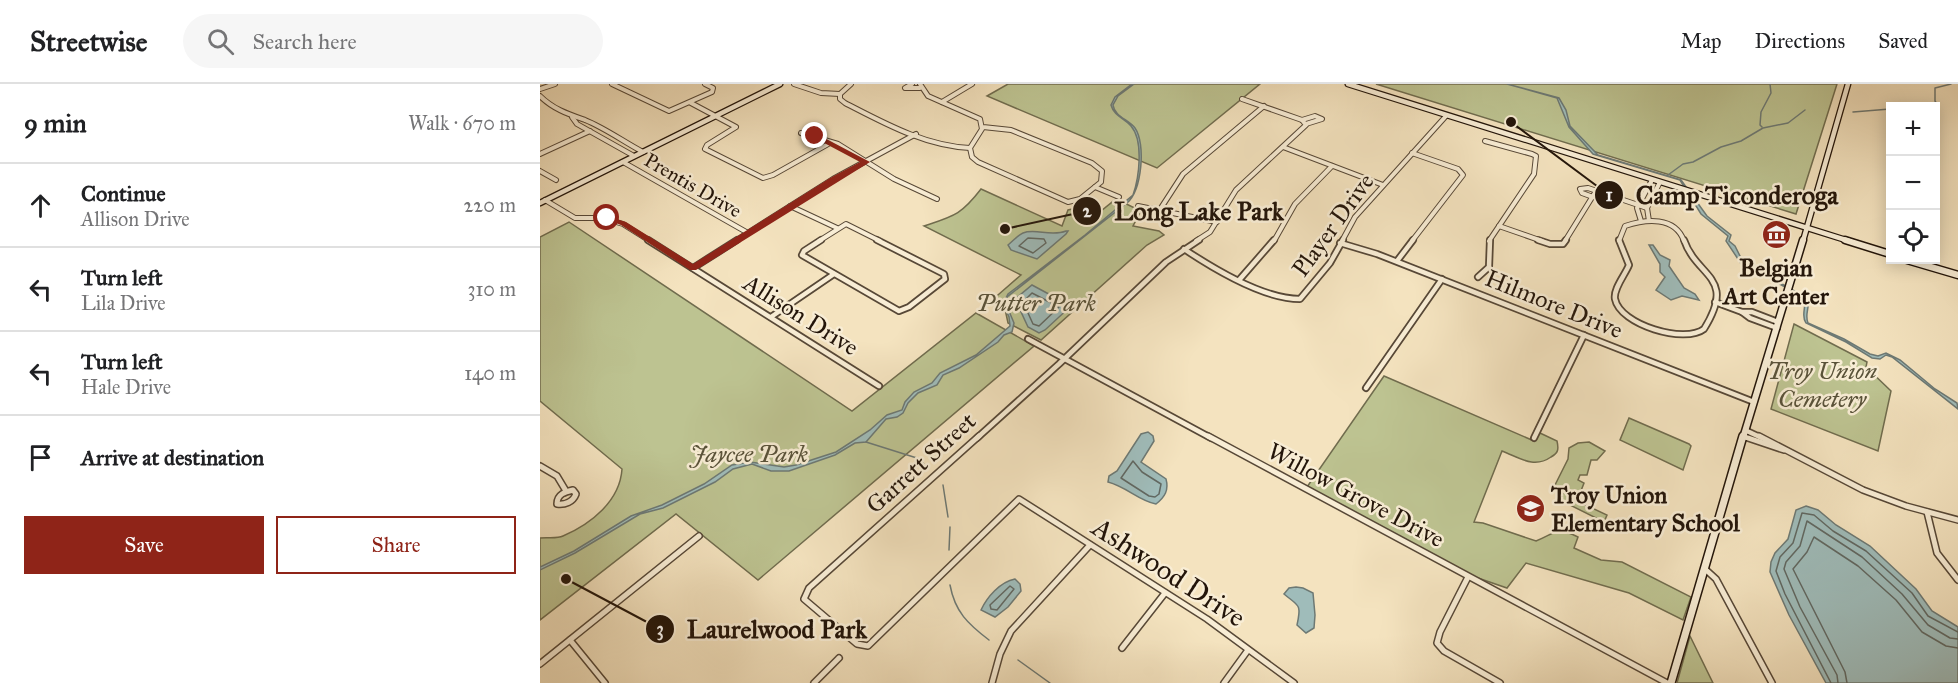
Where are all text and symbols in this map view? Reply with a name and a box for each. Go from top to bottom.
search box [183,14,603,68]
text: Streetwise [30,24,147,59]
icon: search [204,25,237,58]
text: Search here [252,28,357,55]
text: Map [1681,28,1722,54]
text: Directions [1755,28,1845,54]
text: Saved [1878,28,1928,54]
map controls [1886,102,1940,264]
button: + [1886,102,1940,156]
text: 9 min [24,107,87,139]
text: Walk · 670 m [408,111,516,135]
route end [801,122,827,148]
street label: Prentis Drive [640,148,746,222]
button: − [1886,156,1940,210]
street label: Player Drive [1285,167,1381,283]
callout: Camp Ticonderoga [1594,173,1850,217]
text: Camp Ticonderoga [1636,179,1839,212]
text: Continue [81,180,166,207]
text: 1 [1605,184,1613,206]
icon: ahead [24,189,57,222]
callout: Long Lake Park [1072,189,1296,233]
text: 220 m [464,193,516,217]
text: Long Lake Park [1114,195,1285,228]
text: 2 [1083,200,1093,222]
route start [593,204,619,230]
text: Allison Drive [81,207,190,231]
button: locate [1886,210,1940,264]
museum icon: Belgian Art Center [1760,219,1792,251]
place label: Belgian Art Center [1721,253,1830,311]
street label: Hilmore Drive [1481,263,1627,345]
text: Turn left [81,264,163,291]
street label: Allison Drive [737,267,864,362]
icon: left [24,273,57,306]
text: 310 m [467,277,516,301]
park label: Putter Park [976,288,1096,318]
text: Lila Drive [81,291,166,315]
text: Turn left [81,348,163,375]
park label: Troy Union Cemetery [1767,356,1877,414]
icon: left [24,357,57,390]
text: 140 m [464,361,516,385]
text: Hale Drive [81,375,171,399]
street label: Garrett Street [860,406,982,520]
street label: Willow Grove Drive [1263,436,1449,554]
park label: Jaycee Park [688,439,808,469]
icon: arrive [24,441,57,474]
text: Arrive at destination [81,444,264,471]
place label: Troy Union Elementary School [1550,480,1740,538]
school or university icon: Troy Union Elementary School [1514,493,1546,525]
street label: Ashwood Drive [1085,509,1252,635]
button: Save [24,516,264,574]
button: Share [276,516,516,574]
callout: Laurelwood Park [645,607,879,651]
text: Laurelwood Park [687,613,868,645]
text: 3 [656,618,664,641]

